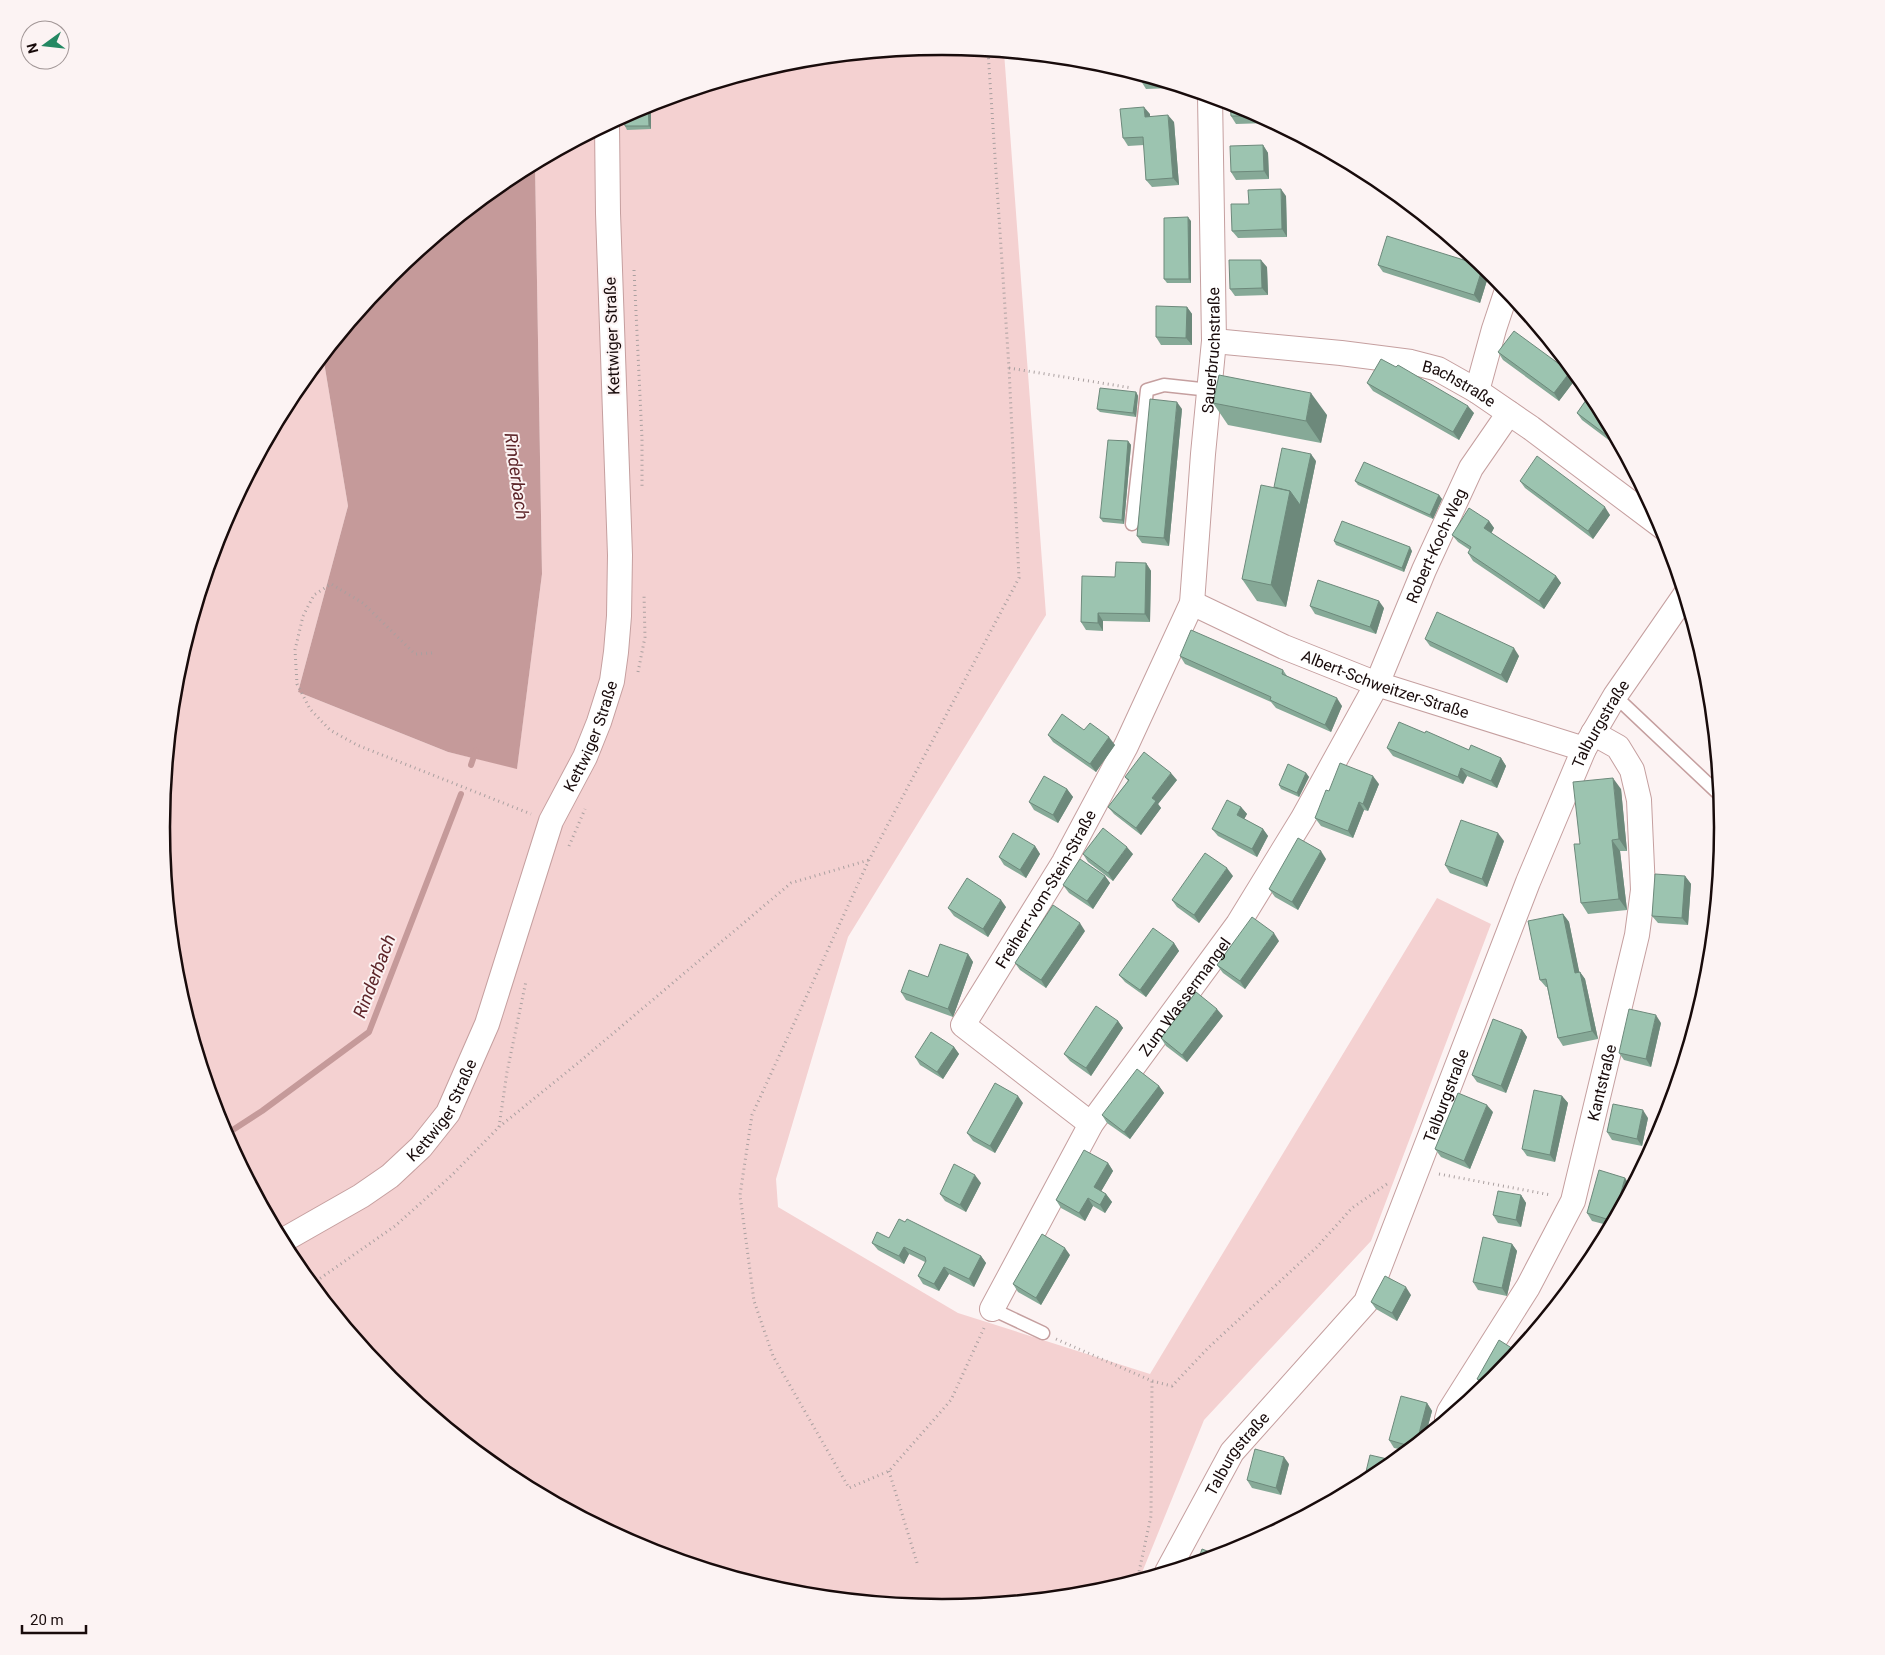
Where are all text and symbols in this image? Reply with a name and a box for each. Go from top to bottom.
north arrow [20,20,70,70]
text: N [23,42,41,55]
street label: Kettwiger Straße [600,277,624,395]
street label: Sauerbruchstraße [1197,287,1224,414]
street label: Bachstraße [1420,356,1500,411]
water label: Rinderbach [500,431,534,521]
street label: Robert-Koch-Weg [1402,485,1470,606]
street label: Albert-Schweitzer-Straße [1299,646,1472,722]
street label: Talburgstraße [1568,676,1633,771]
street label: Kettwiger Straße [559,678,621,795]
street label: Freiherr-vom-Stein-Straße [991,806,1100,972]
water label: Rinderbach [348,931,400,1021]
street label: Zum Wassermangel [1135,934,1234,1059]
street label: Kantstraße [1583,1042,1620,1123]
street label: Talburgstraße [1419,1046,1472,1145]
street label: Kettwiger Straße [402,1056,480,1165]
street label: Talburgstraße [1201,1408,1273,1499]
scale bar [22,1602,86,1634]
text: 20 m [30,1611,64,1629]

